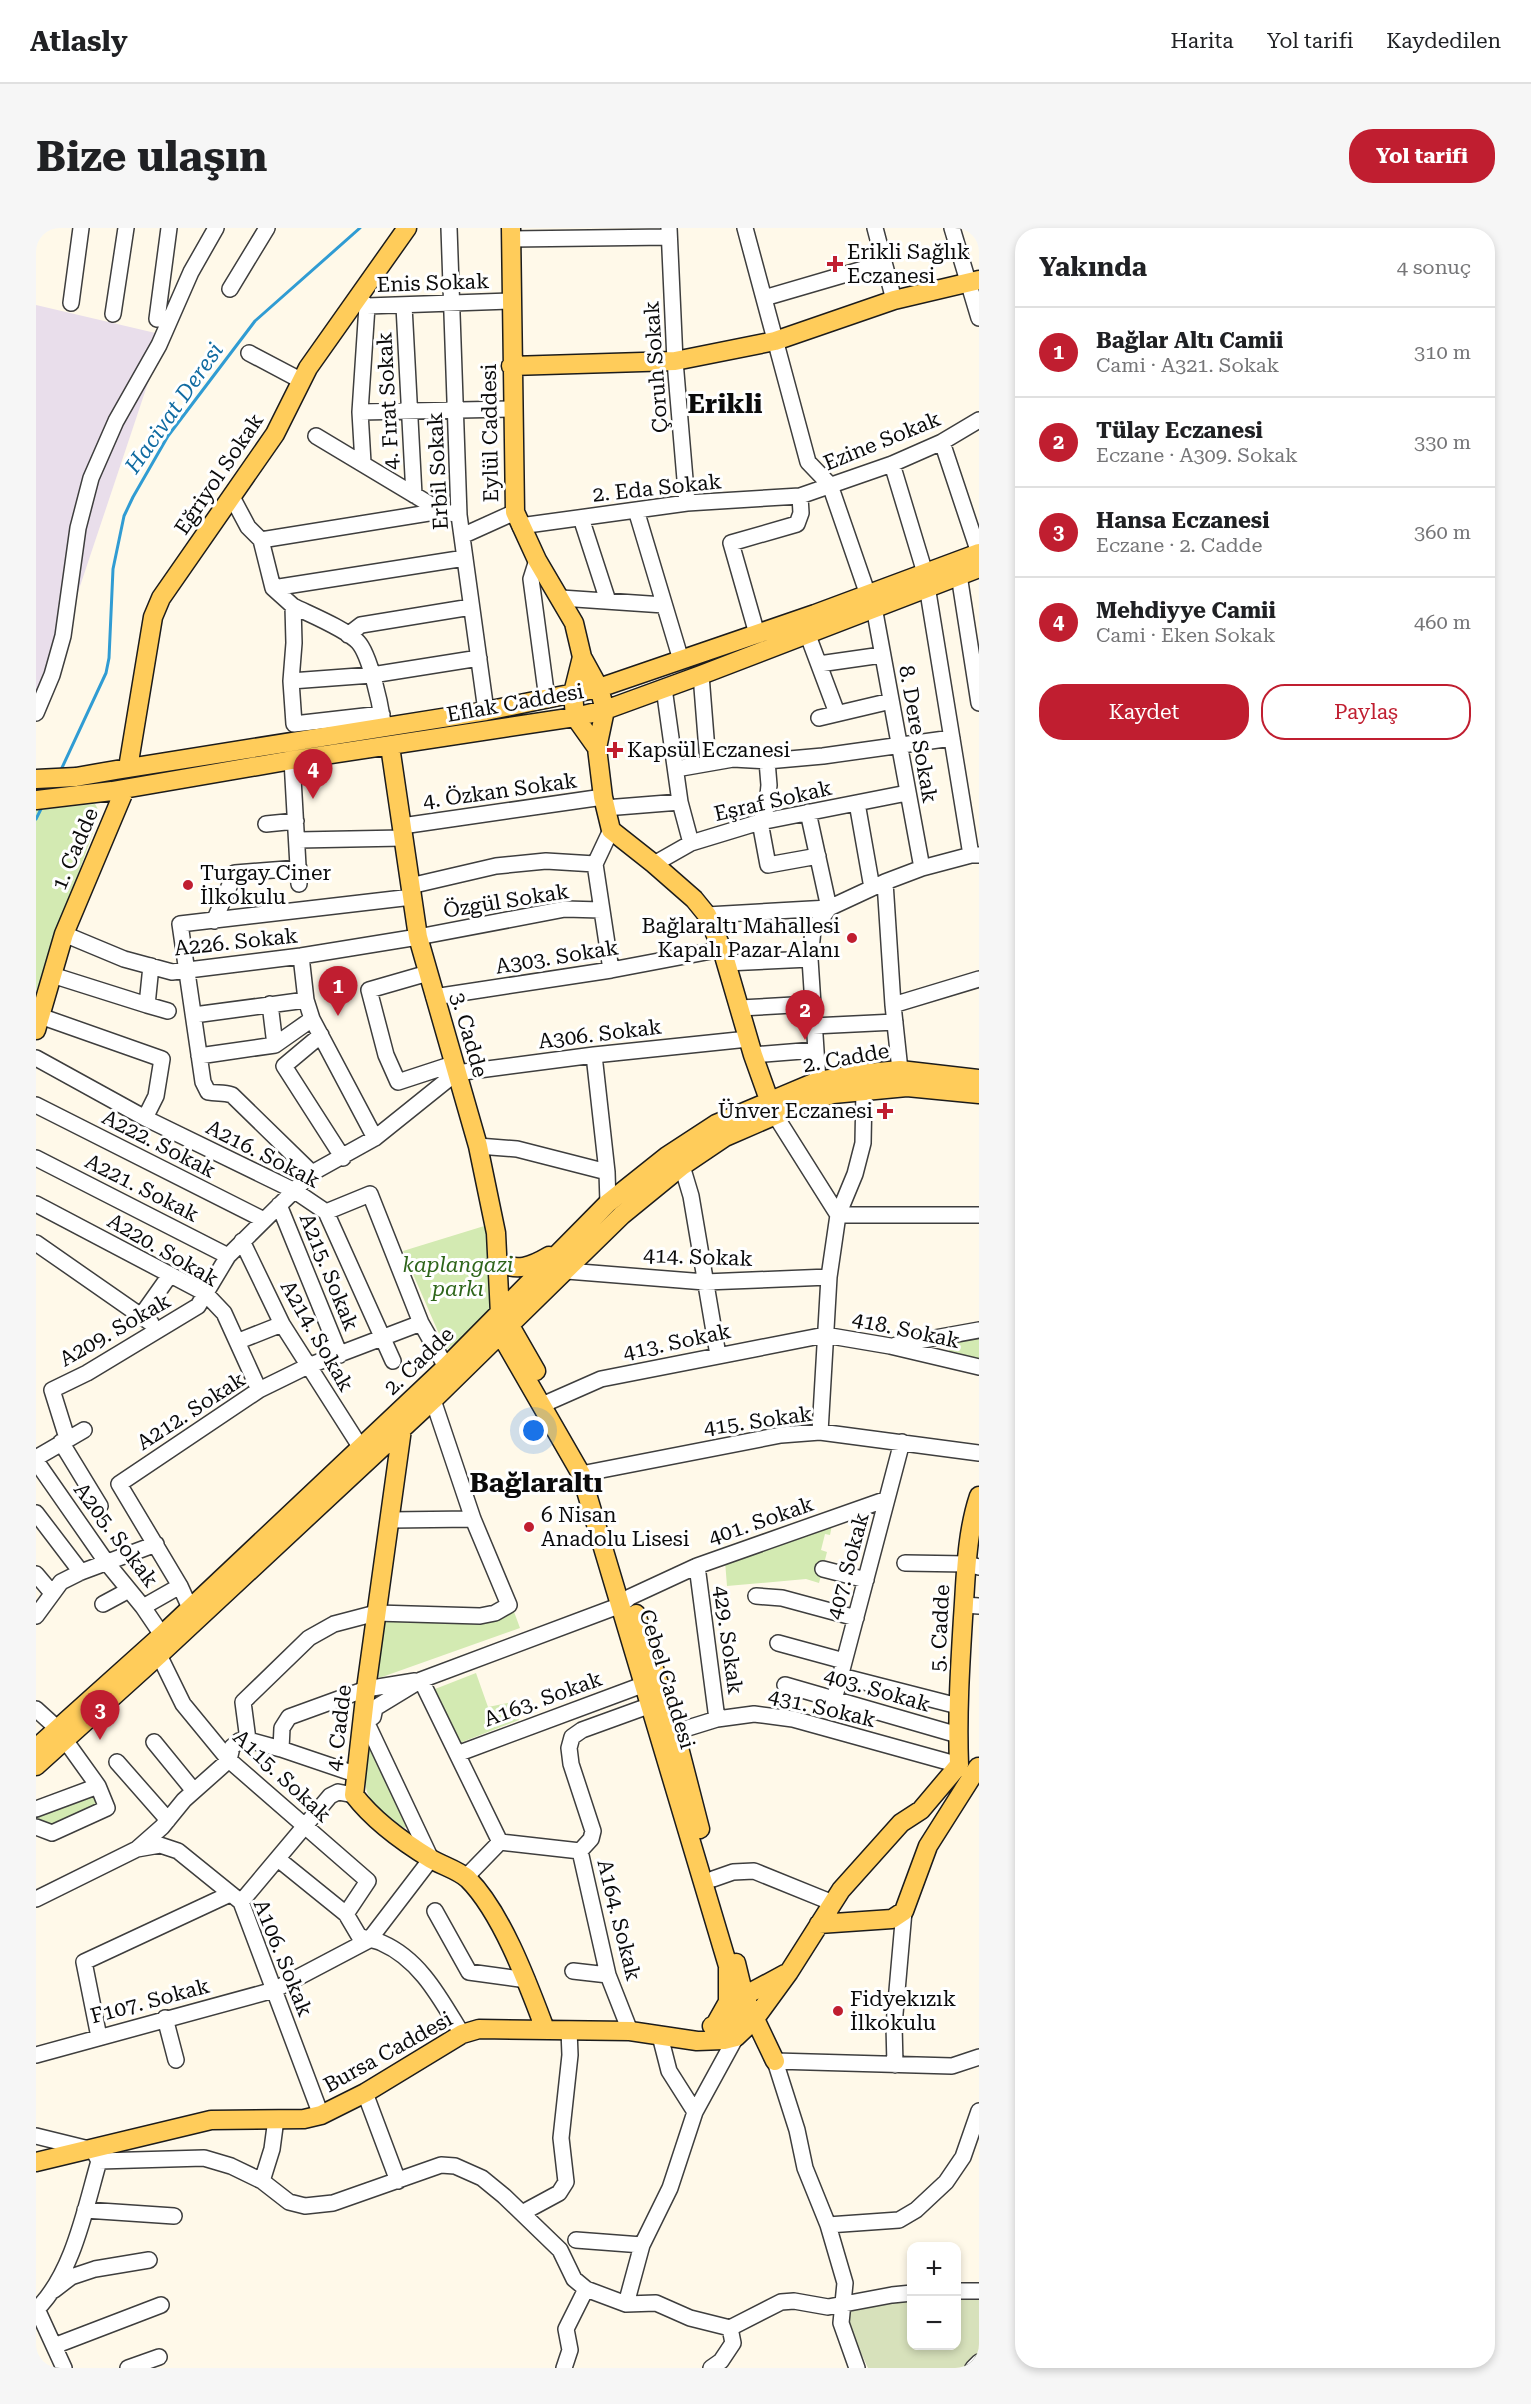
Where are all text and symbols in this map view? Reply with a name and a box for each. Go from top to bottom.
text: Atlasly [30,25,128,58]
text: Harita [1171,29,1234,53]
text: Yol tarifi [1267,29,1353,53]
text: Kaydedilen [1386,29,1501,53]
button: Yol tarifi [1349,129,1495,183]
text: Bize ulaşın [36,132,267,181]
place label: Erikli Sağlık Eczanesi [847,240,970,288]
text: Yakında [1039,252,1147,282]
text: 4 sonuç [1397,255,1471,279]
marker: Erikli Sağlık Eczanesi [828,257,842,271]
street label: Enis Sokak [376,269,490,297]
street label: Çoruh Sokak [639,300,673,434]
text: Bağlar Altı Camii [1096,328,1283,353]
street label: 4. Fırat Sokak [372,331,404,471]
water label: Hacivat Deresi [119,338,228,479]
text: 1 [1053,340,1064,364]
text: 310 m [1414,340,1471,364]
text: Cami · A321. Sokak [1096,353,1279,377]
street label: Eylül Caddesi [477,363,503,503]
district label: Erikli [687,388,763,420]
street label: Ezine Sokak [820,407,944,475]
street label: Eğriyol Sokak [170,409,268,539]
street label: Erbil Sokak [423,412,453,530]
text: Tülay Eczanesi [1096,418,1263,443]
text: 2 [1053,430,1064,454]
text: 330 m [1414,430,1471,454]
text: Eczane · A309. Sokak [1096,443,1298,467]
street label: 2. Eda Sokak [591,469,723,507]
text: Hansa Eczanesi [1096,508,1270,533]
text: 3 [1053,520,1064,544]
text: 360 m [1414,520,1471,544]
text: Eczane · 2. Cadde [1096,533,1262,557]
text: Mehdiyye Camii [1096,598,1276,623]
text: 4 [1053,610,1064,634]
text: 460 m [1414,610,1471,634]
text: Cami · Eken Sokak [1096,623,1275,647]
street label: 8. Dere Sokak [894,663,942,805]
street label: Eflak Caddesi [445,679,586,727]
button: Kaydet [1039,684,1249,740]
button: Paylaş [1261,684,1471,740]
place label: Kapsül Eczanesi [627,738,790,762]
marker: Kapsül Eczanesi [608,743,622,757]
pin: 4 [294,750,332,799]
street label: 4. Özkan Sokak [421,767,579,814]
street label: Eşraf Sokak [712,776,834,826]
street label: 1. Cadde [47,804,103,894]
place label: Turgay Ciner İlkokulu [200,861,331,909]
marker: Turgay Ciner İlkokulu [181,878,195,892]
street label: Özgül Sokak [441,878,571,923]
place label: Bağlaraltı Mahallesi Kapalı Pazar Alanı [641,914,840,962]
street label: A226. Sokak [173,924,299,960]
marker: Bağlaraltı Mahallesi Kapalı Pazar Alanı [845,931,859,945]
street label: A303. Sokak [494,935,620,979]
pin: 1 [318,966,358,1016]
street label: 3. Cadde [445,990,493,1080]
pin: 2 [786,990,824,1040]
street label: A306. Sokak [537,1015,663,1053]
street label: 2. Cadde [801,1039,891,1077]
place label: Ünver Eczanesi [718,1098,873,1123]
marker: Ünver Eczanesi [878,1104,892,1118]
street label: A222. Sokak [98,1105,220,1183]
street label: A216. Sokak [202,1115,324,1193]
street label: A221. Sokak [81,1149,203,1227]
street label: A220. Sokak [103,1209,223,1291]
street label: A215. Sokak [295,1210,363,1334]
street label: 414. Sokak [643,1243,753,1271]
park label: kaplangazi parkı [403,1253,513,1301]
street label: A214. Sokak [276,1276,358,1396]
street label: A209. Sokak [55,1289,175,1371]
street label: 418. Sokak [850,1307,962,1353]
street label: 413. Sokak [621,1319,733,1365]
street label: 2. Cadde [379,1322,459,1400]
street label: A212. Sokak [132,1367,250,1455]
street label: 415. Sokak [702,1401,814,1441]
your location [519,1416,548,1445]
district label: Bağlaraltı [469,1467,603,1499]
street label: A205. Sokak [69,1478,163,1592]
street label: 401. Sokak [705,1492,817,1550]
place label: 6 Nisan Anadolu Lisesi [541,1503,690,1551]
street label: 407. Sokak [822,1510,874,1622]
marker: 6 Nisan Anadolu Lisesi [522,1520,536,1534]
street label: 429. Sokak [708,1584,748,1696]
street label: 5. Cadde [926,1584,954,1672]
street label: Cebel Caddesi [634,1606,700,1752]
street label: 403. Sokak [821,1663,933,1717]
street label: A163. Sokak [481,1666,605,1732]
street label: 4. Cadde [322,1683,356,1773]
street label: 431. Sokak [766,1684,878,1732]
pin: 3 [80,1690,120,1740]
street label: A115. Sokak [228,1725,336,1827]
street label: A164. Sokak [592,1857,646,1983]
street label: A106. Sokak [249,1896,317,2020]
street label: F107. Sokak [88,1974,212,2028]
place label: Fidyekızık İlkokulu [850,1987,956,2035]
marker: Fidyekızık İlkokulu [831,2004,845,2018]
street label: Bursa Caddesi [319,2007,457,2097]
map controls [907,2242,961,2350]
button: + [907,2242,961,2296]
button: − [907,2296,961,2350]

